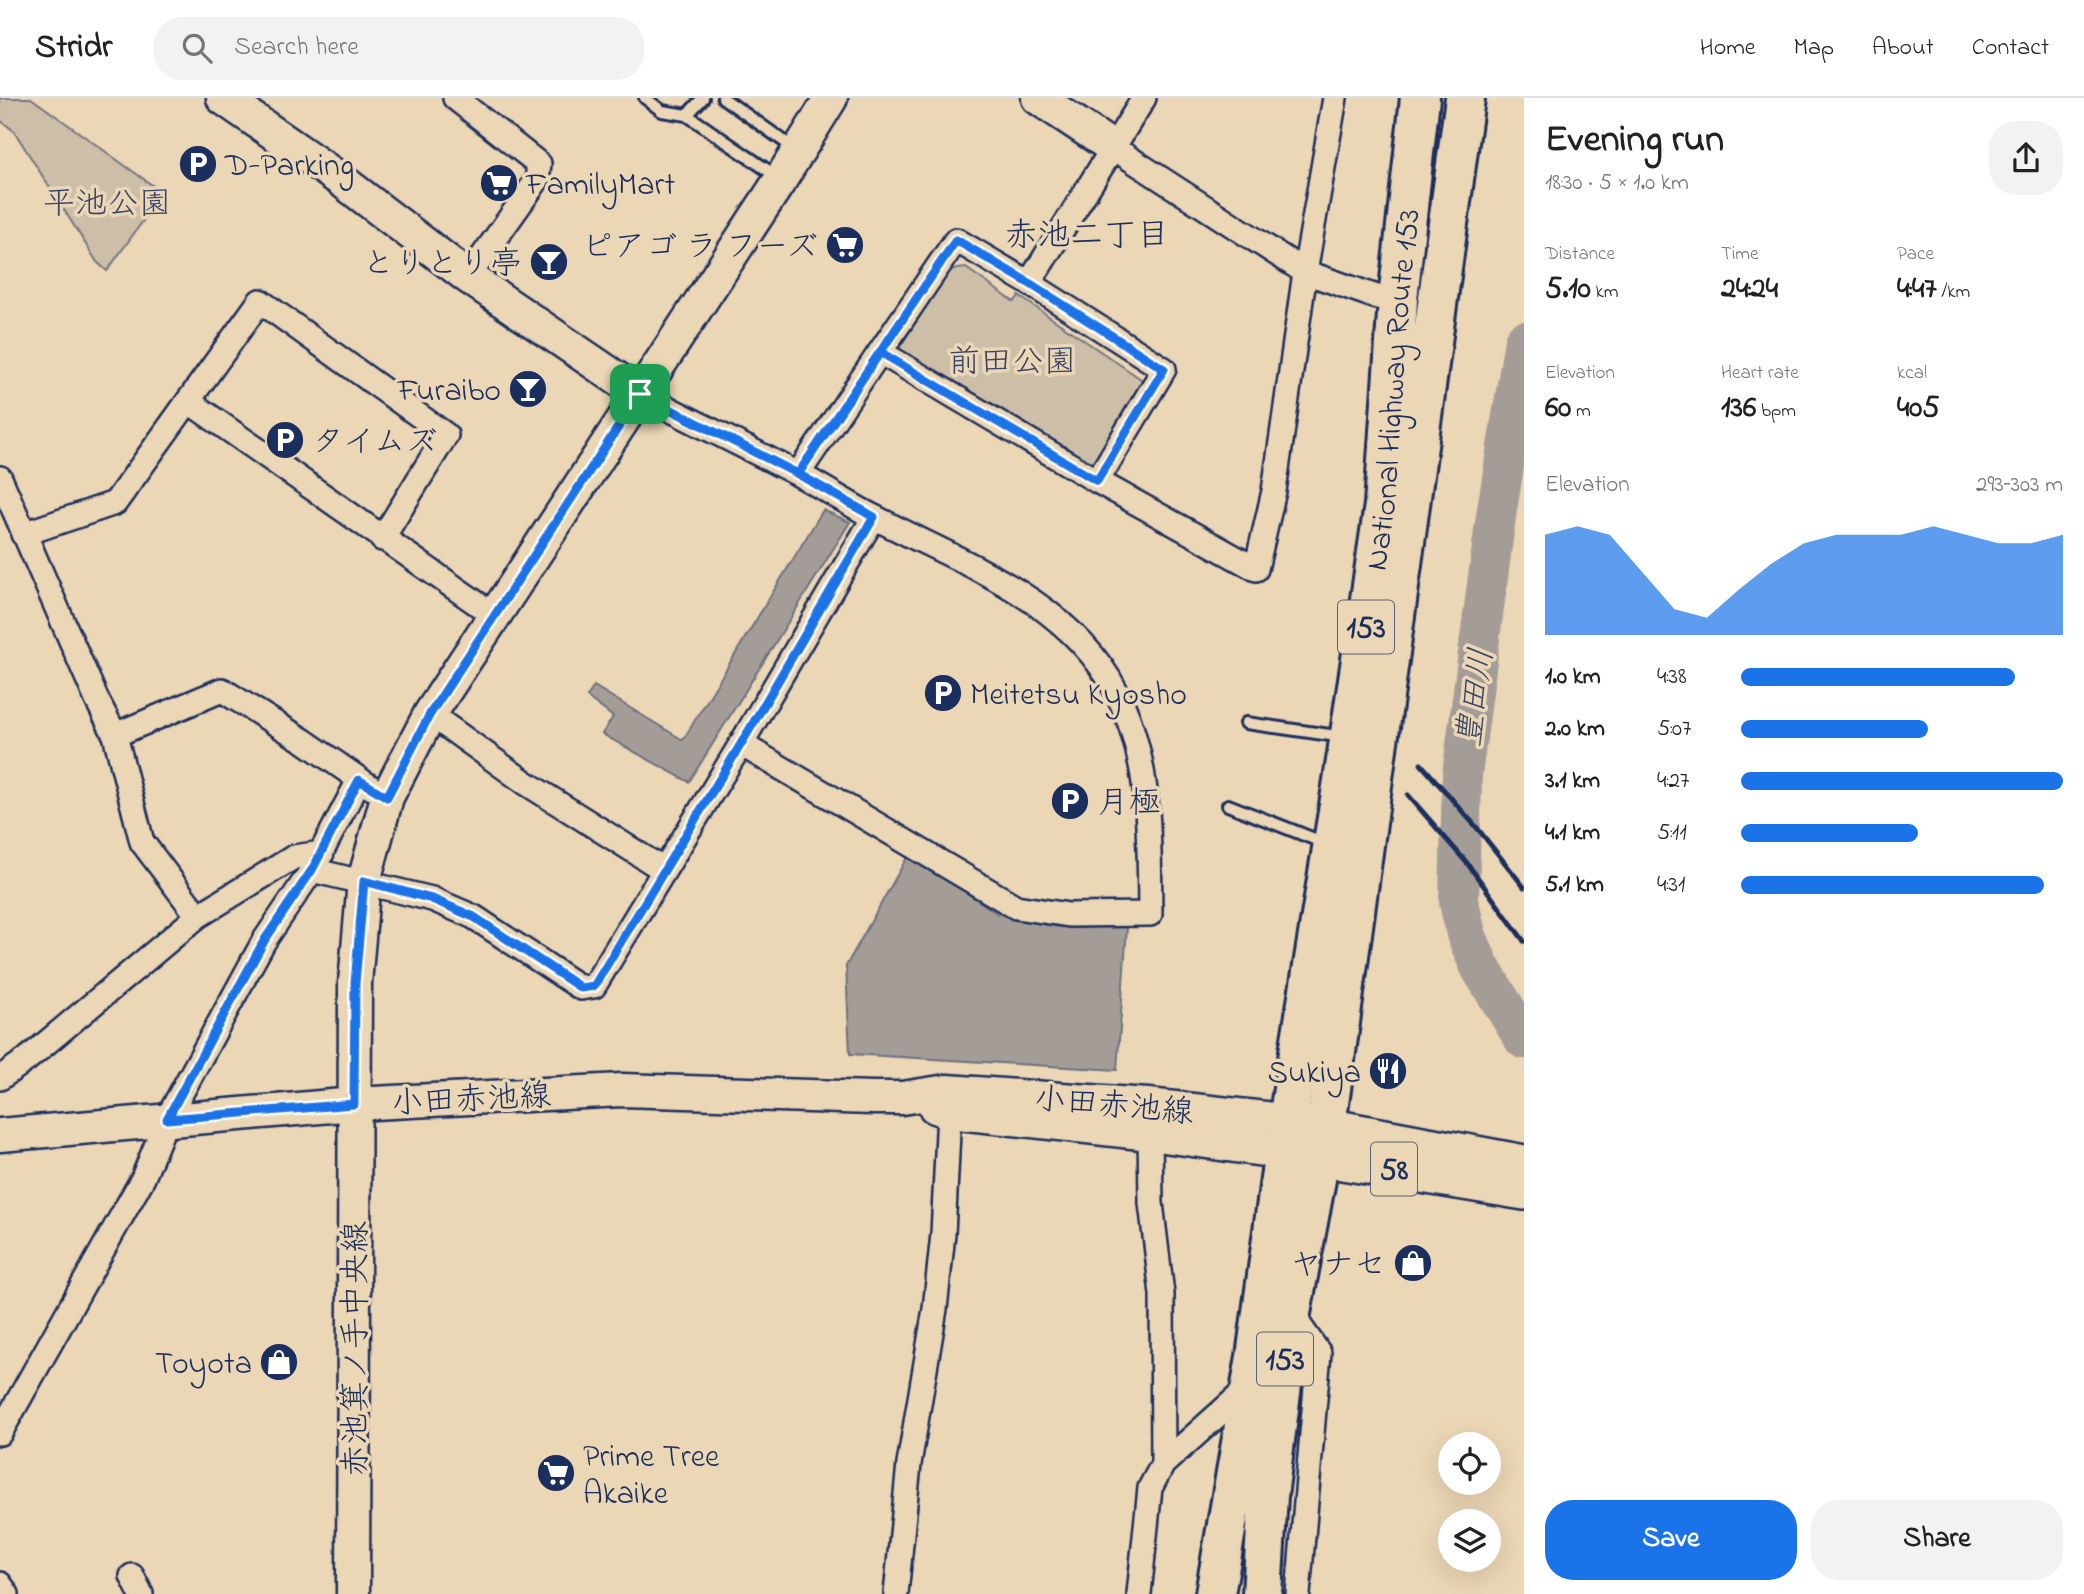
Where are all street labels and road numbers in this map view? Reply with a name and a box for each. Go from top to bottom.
street label: National Highway Route 153 [1355,207,1435,574]
road number: 153 [1338,600,1394,654]
street label: 小田赤池線 [390,1074,552,1129]
street label: 小田赤池線 [1032,1077,1195,1138]
road number: 58 [1371,1142,1417,1196]
street label: 赤池箕ノ手中央線 [334,1221,381,1477]
road number: 153 [1257,1332,1313,1386]

